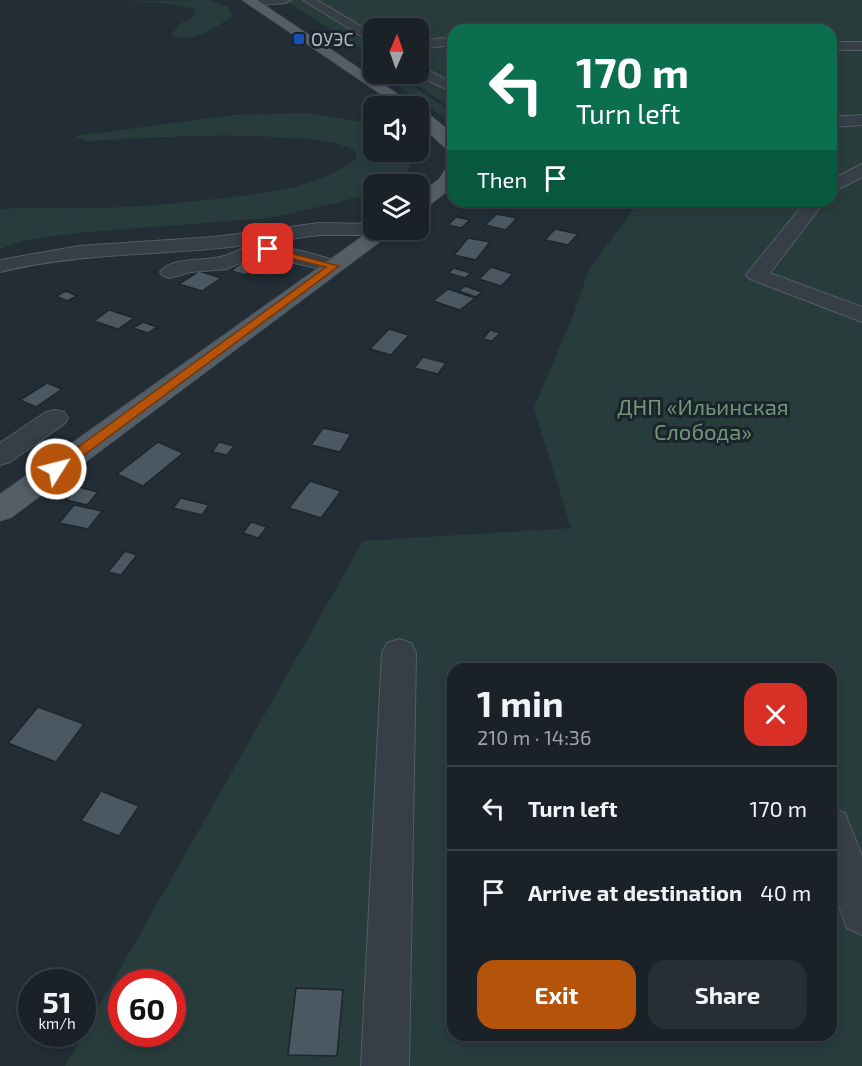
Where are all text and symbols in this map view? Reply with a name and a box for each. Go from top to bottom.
north arrow [363,18,429,84]
map controls [363,18,429,240]
place label: ОУЭС [311,28,354,50]
marker: ОУЭС [292,32,306,46]
text: 170 m [576,46,689,96]
icon: left [477,48,555,126]
button: sound [363,96,429,162]
text: Turn left [576,97,680,129]
icon: arrive [539,162,572,195]
text: Then [477,166,527,192]
button: layers [363,174,429,240]
pin [242,223,293,274]
icon: arrive [251,232,284,265]
park label: ДНП «Ильинская Слобода» [617,393,789,444]
position arrow [24,437,88,501]
text: 1 min [477,681,564,724]
button: close [744,683,807,746]
text: 210 m · 14:36 [477,725,591,749]
icon: left [477,792,510,825]
text: Turn left [528,795,617,821]
text: 170 m [750,795,807,821]
icon: arrive [477,876,510,909]
text: Arrive at destination [528,879,742,905]
text: 40 m [760,879,811,905]
button: Exit [477,960,636,1029]
button: Share [648,960,807,1029]
speed limit sign: 60 [108,969,186,1047]
text: 51 [42,983,72,1019]
text: km/h [38,1014,76,1032]

